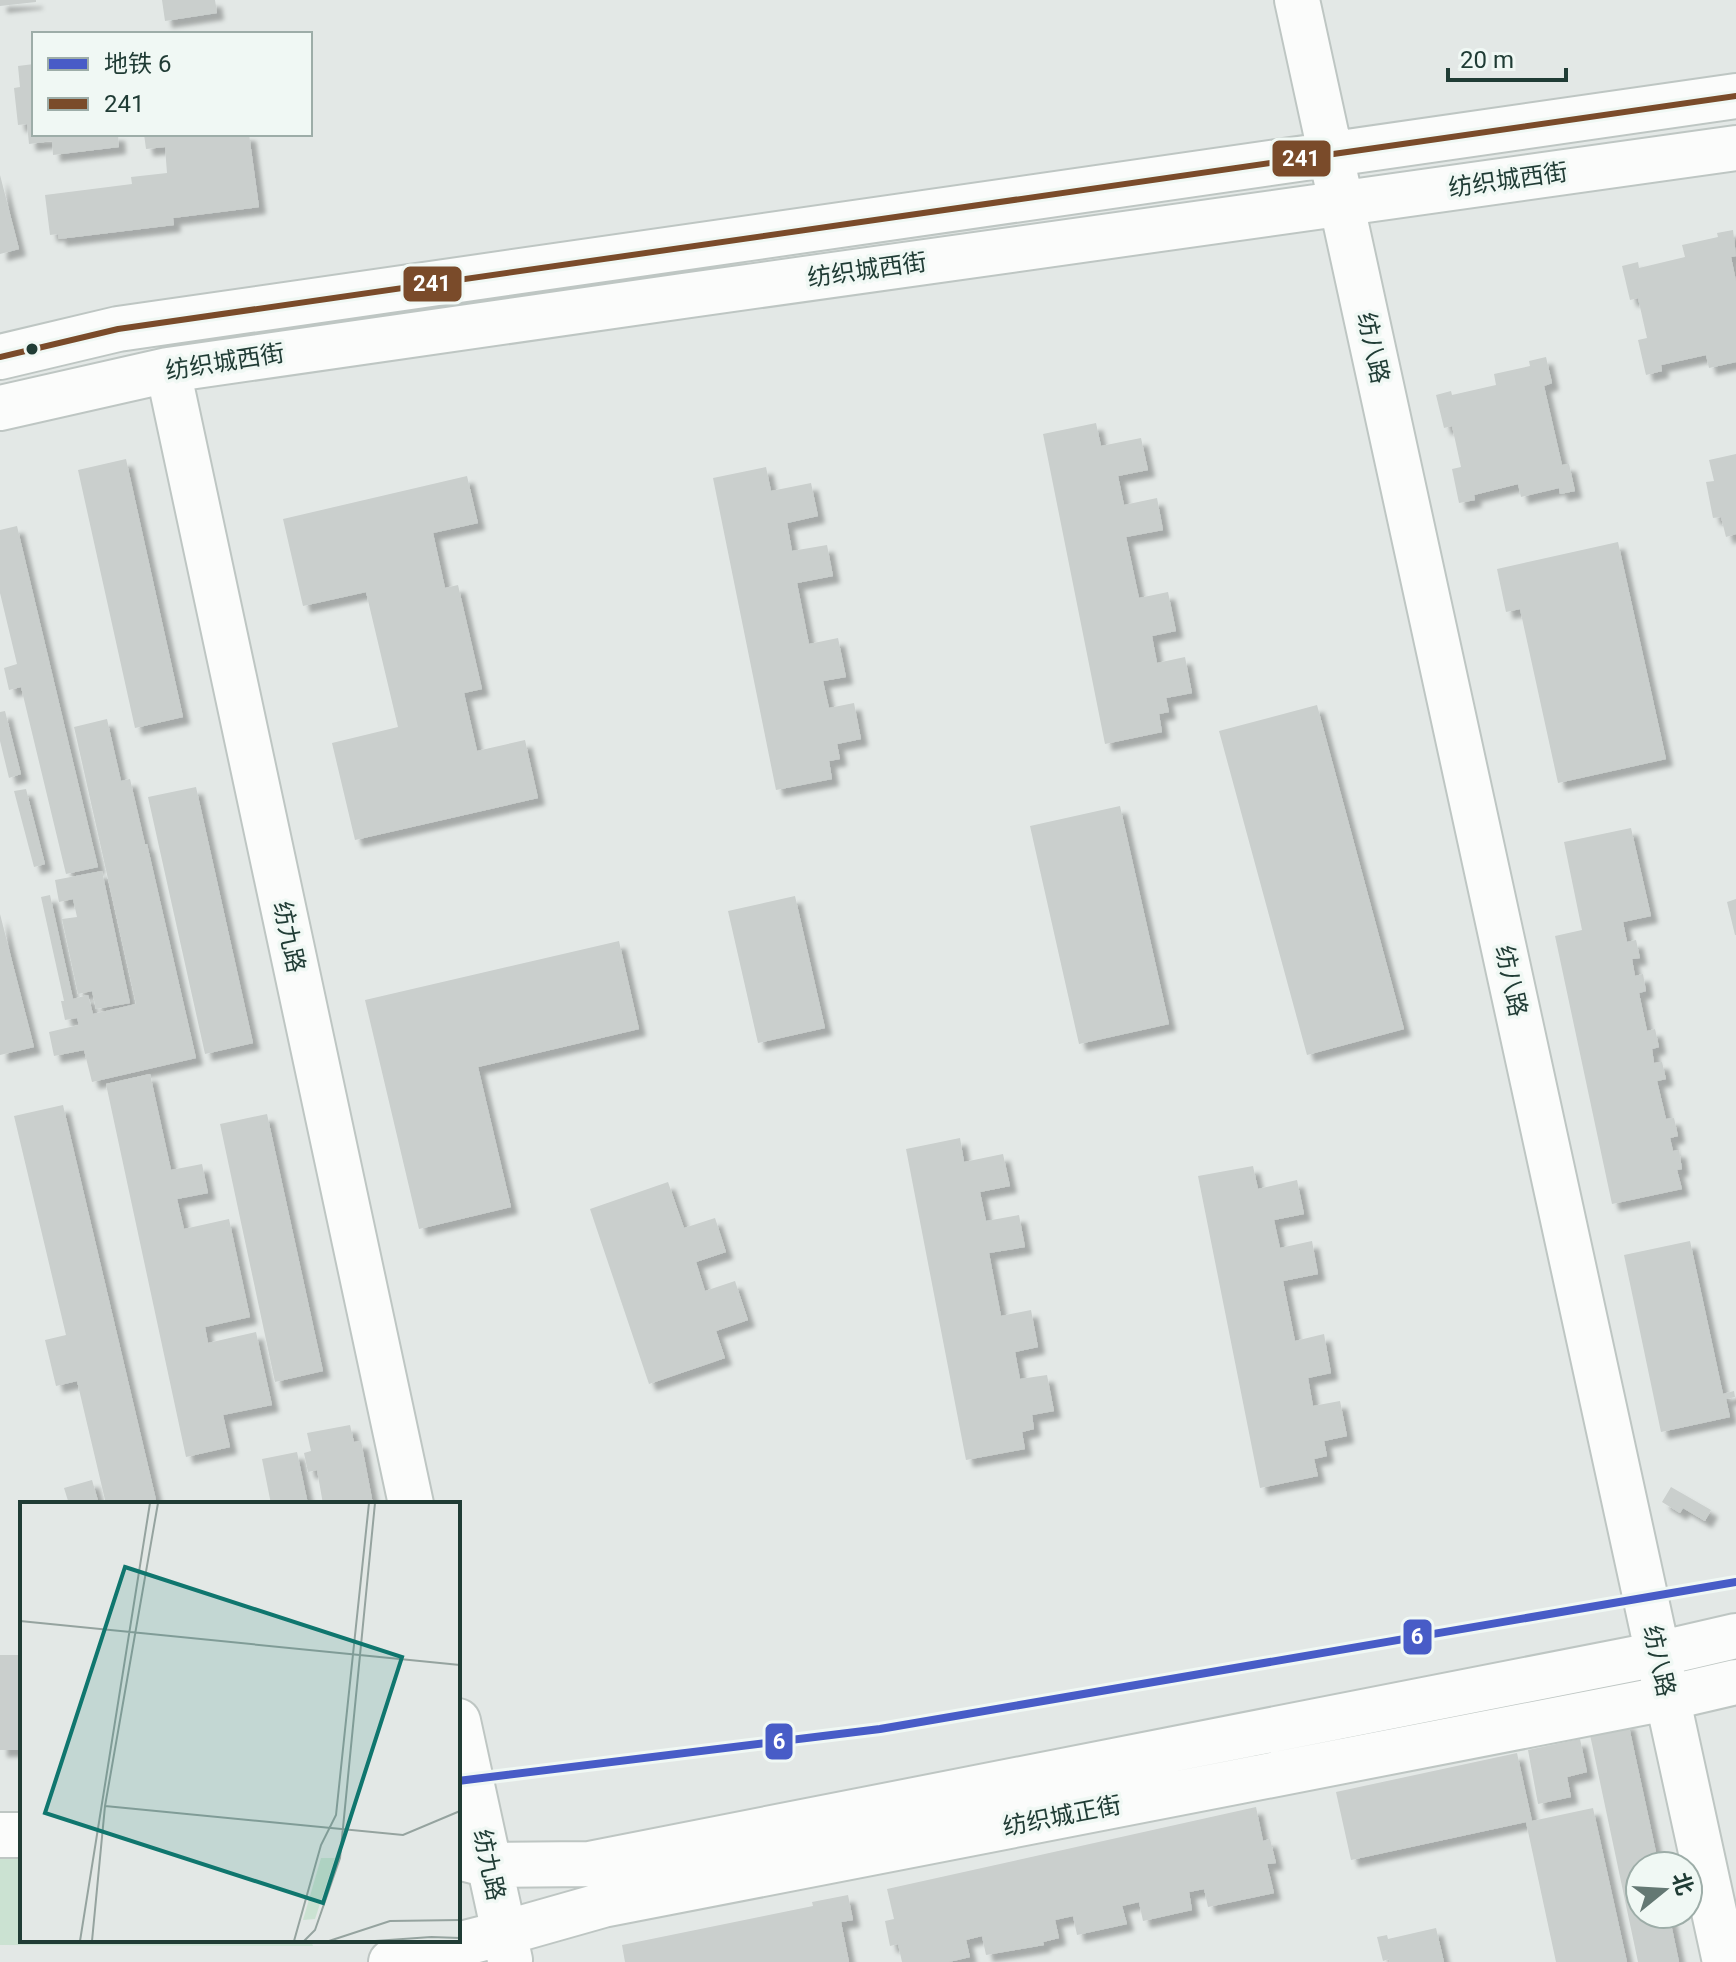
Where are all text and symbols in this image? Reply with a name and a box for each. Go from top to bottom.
legend [32,32,312,136]
scale bar [1448,32,1566,82]
text: 20 m [1460,46,1514,74]
text: 地铁 6 [104,50,171,78]
text: 241 [104,90,144,118]
line badge: 241 [1271,139,1332,178]
text: 241 [1282,146,1320,171]
street label: 纺织城西街 [1447,158,1569,202]
street label: 纺织城西街 [806,248,928,292]
line badge: 241 [402,265,463,303]
text: 241 [413,271,451,296]
street label: 纺八路 [1352,310,1394,386]
street label: 纺织城西街 [164,339,286,385]
unlabelled marker [24,341,40,357]
street label: 纺九路 [268,899,310,975]
street label: 纺八路 [1490,943,1532,1019]
inset map [20,1502,460,1942]
line badge: 6 [1402,1618,1433,1656]
street label: 纺八路 [1638,1623,1680,1699]
text: 6 [1411,1624,1423,1649]
line badge: 6 [764,1722,794,1761]
text: 6 [773,1729,785,1754]
street label: 纺织城正街 [1000,1791,1124,1841]
street label: 纺九路 [468,1827,510,1903]
north arrow [1624,1850,1704,1930]
text: 北 [1667,1870,1698,1898]

